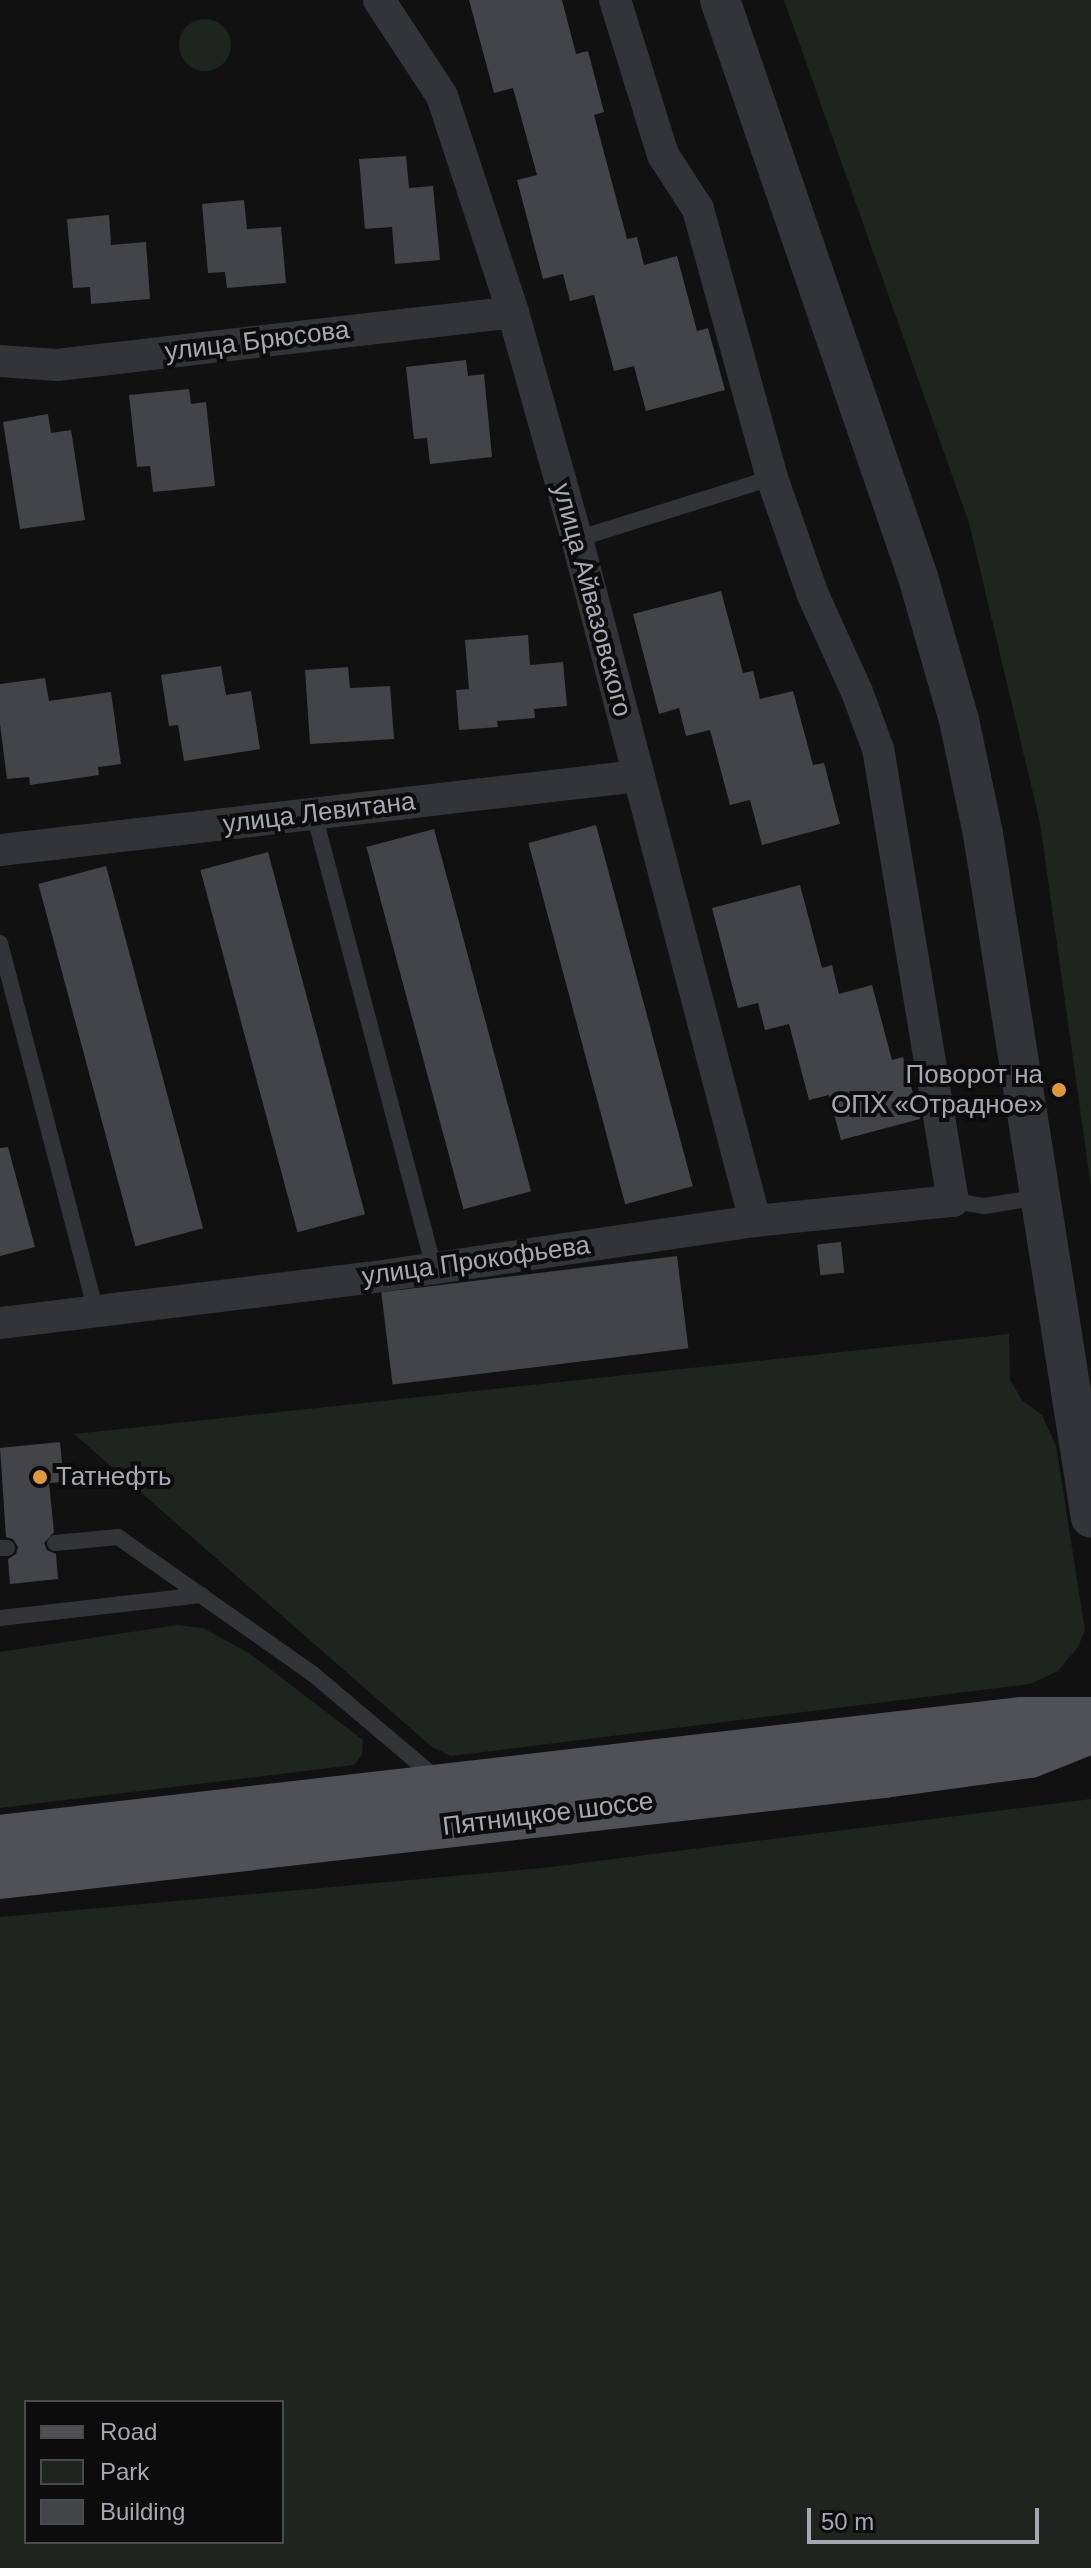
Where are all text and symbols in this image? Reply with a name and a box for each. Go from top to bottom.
street label: улица Брюсова [163,314,351,368]
street label: улица Айвазовского [546,480,638,720]
street label: улица Левитана [221,786,417,840]
place label: Поворот на ОПХ «Отрадное» [831,1059,1043,1120]
marker: Поворот на ОПХ «Отрадное» [1050,1081,1068,1099]
street label: улица Прокофьева [360,1230,592,1292]
place label: Татнефть [56,1461,172,1493]
marker: Татнефть [31,1468,49,1486]
street label: Пятницкое шоссе [441,1786,655,1842]
legend [24,2400,284,2544]
text: Road [100,2418,157,2445]
text: Park [100,2458,149,2485]
scale bar [811,2492,1043,2542]
text: Building [100,2498,185,2525]
text: 50 m [821,2508,874,2535]

